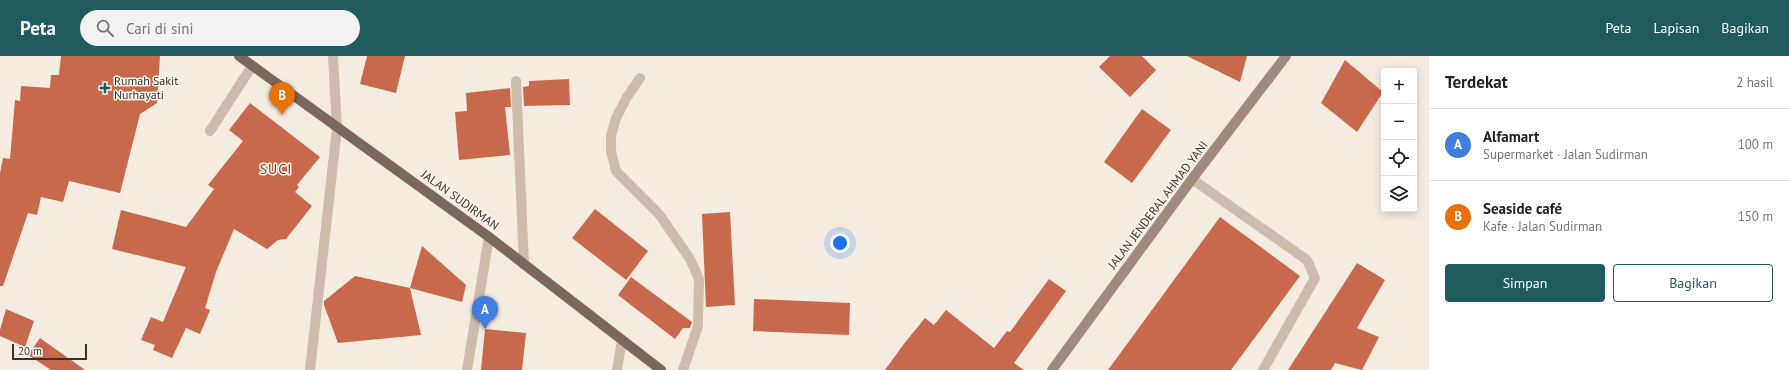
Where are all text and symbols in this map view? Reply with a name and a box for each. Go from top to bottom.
search box [80,10,360,46]
text: Peta [20,16,56,40]
icon: search [94,17,116,39]
text: Cari di sini [126,19,193,38]
text: Peta [1605,19,1632,37]
text: Lapisan [1654,19,1699,37]
text: Bagikan [1721,19,1769,37]
map controls [1381,68,1417,212]
button: + [1381,68,1417,104]
text: Terdekat [1445,71,1508,93]
place label: Rumah Sakit Nurhayati [114,73,178,102]
text: 2 hasil [1736,74,1773,91]
marker: Rumah Sakit Nurhayati [99,82,111,94]
pin: B [269,82,295,115]
button: − [1381,104,1417,140]
text: Alfamart [1483,127,1539,146]
text: A [1454,136,1462,153]
text: 100 m [1738,136,1773,153]
street label: JALAN JENDERAL AHMAD YANI [1104,138,1211,273]
button: locate [1381,140,1417,176]
text: Supermarket · Jalan Sudirman [1483,146,1648,163]
district label: SUCI [260,160,292,178]
street label: JALAN SUDIRMAN [418,166,502,233]
button: layers [1381,176,1417,212]
text: Seaside café [1483,199,1562,218]
text: B [1454,208,1462,225]
text: 150 m [1738,208,1773,225]
text: Kafe · Jalan Sudirman [1483,218,1602,235]
your location [830,233,850,253]
button: Simpan [1445,264,1605,302]
button: Bagikan [1613,264,1773,302]
pin: A [472,296,498,329]
scale bar [12,342,87,361]
text: 20 m [18,344,42,358]

